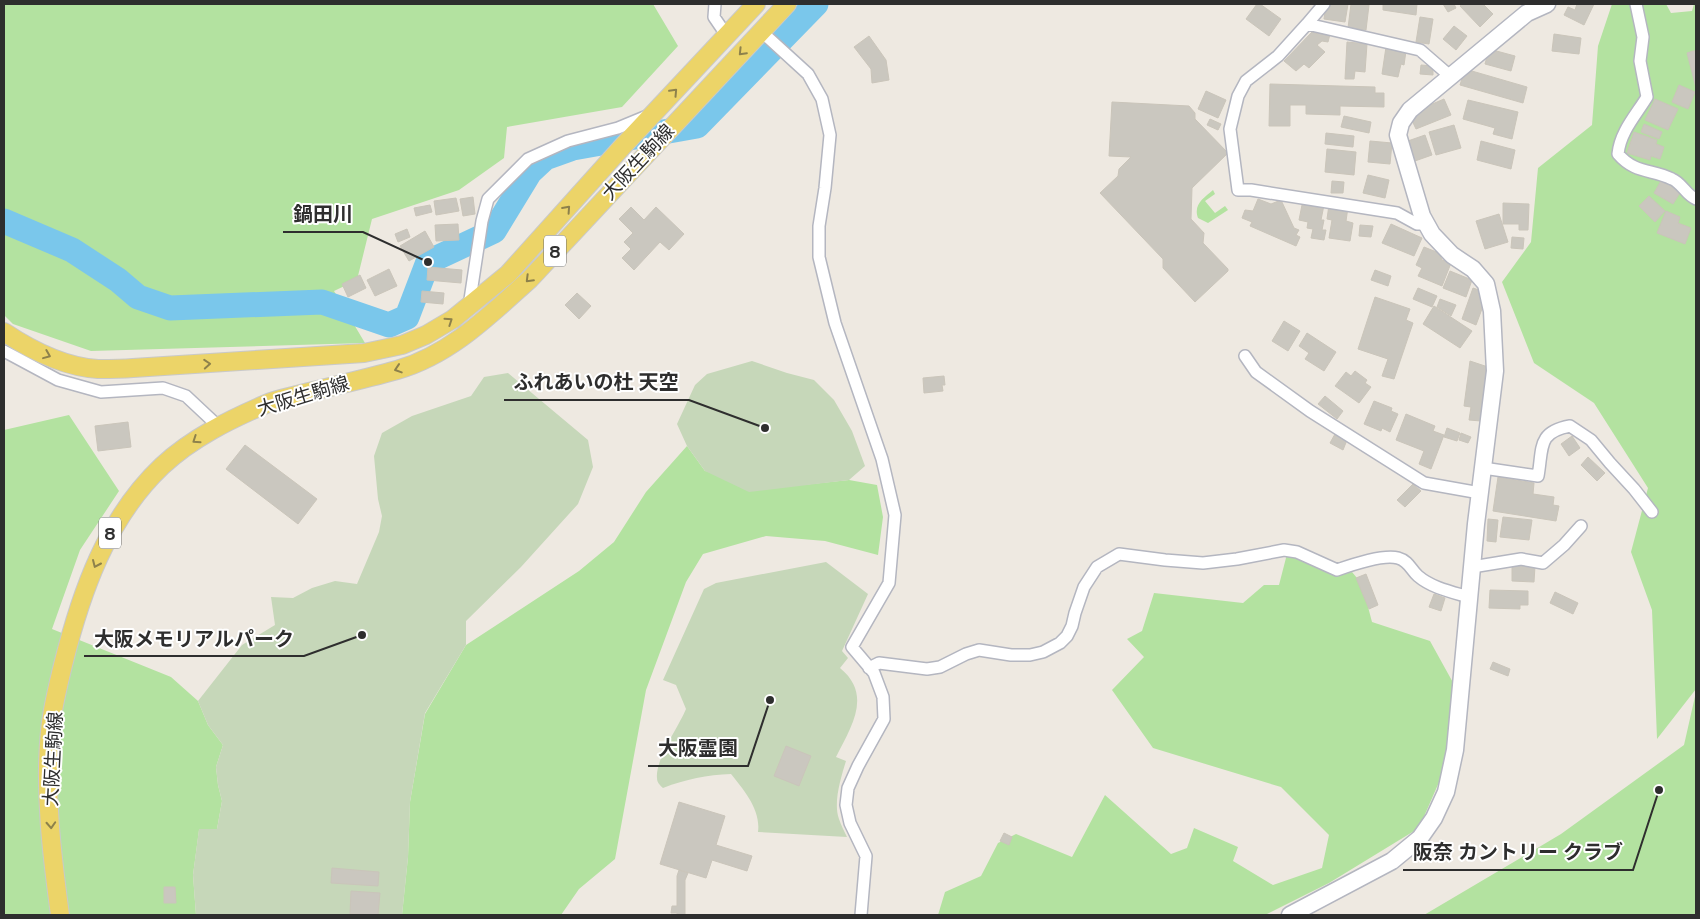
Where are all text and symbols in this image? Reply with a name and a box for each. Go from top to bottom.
one-way arrow [739,47,748,56]
one-way arrow [668,89,677,98]
street label: 大阪生駒線 [596,119,680,205]
callout: 鍋田川 [283,197,363,232]
text: 鍋田川 [293,201,353,227]
one-way arrow [561,205,570,214]
road number: 8 [544,236,566,266]
one-way arrow [526,273,535,282]
one-way arrow [444,317,453,327]
one-way arrow [42,349,50,359]
one-way arrow [203,358,211,369]
one-way arrow [394,364,402,374]
callout: ふれあいの杜 天空 [504,365,689,400]
text: ふれあいの杜 天空 [513,369,679,395]
street label: 大阪生駒線 [254,370,352,422]
one-way arrow [192,434,202,443]
road number: 8 [99,518,121,548]
one-way arrow [91,559,102,568]
callout: 大阪メモリアルパーク [84,621,304,656]
text: 大阪メモリアルパーク [94,626,294,652]
street label: 大阪生駒線 [38,711,68,807]
callout: 大阪霊園 [648,731,748,766]
text: 大阪霊園 [658,735,738,761]
one-way arrow [45,821,56,829]
callout: 阪奈 カントリー クラブ [1403,835,1633,870]
text: 阪奈 カントリー クラブ [1413,839,1623,865]

